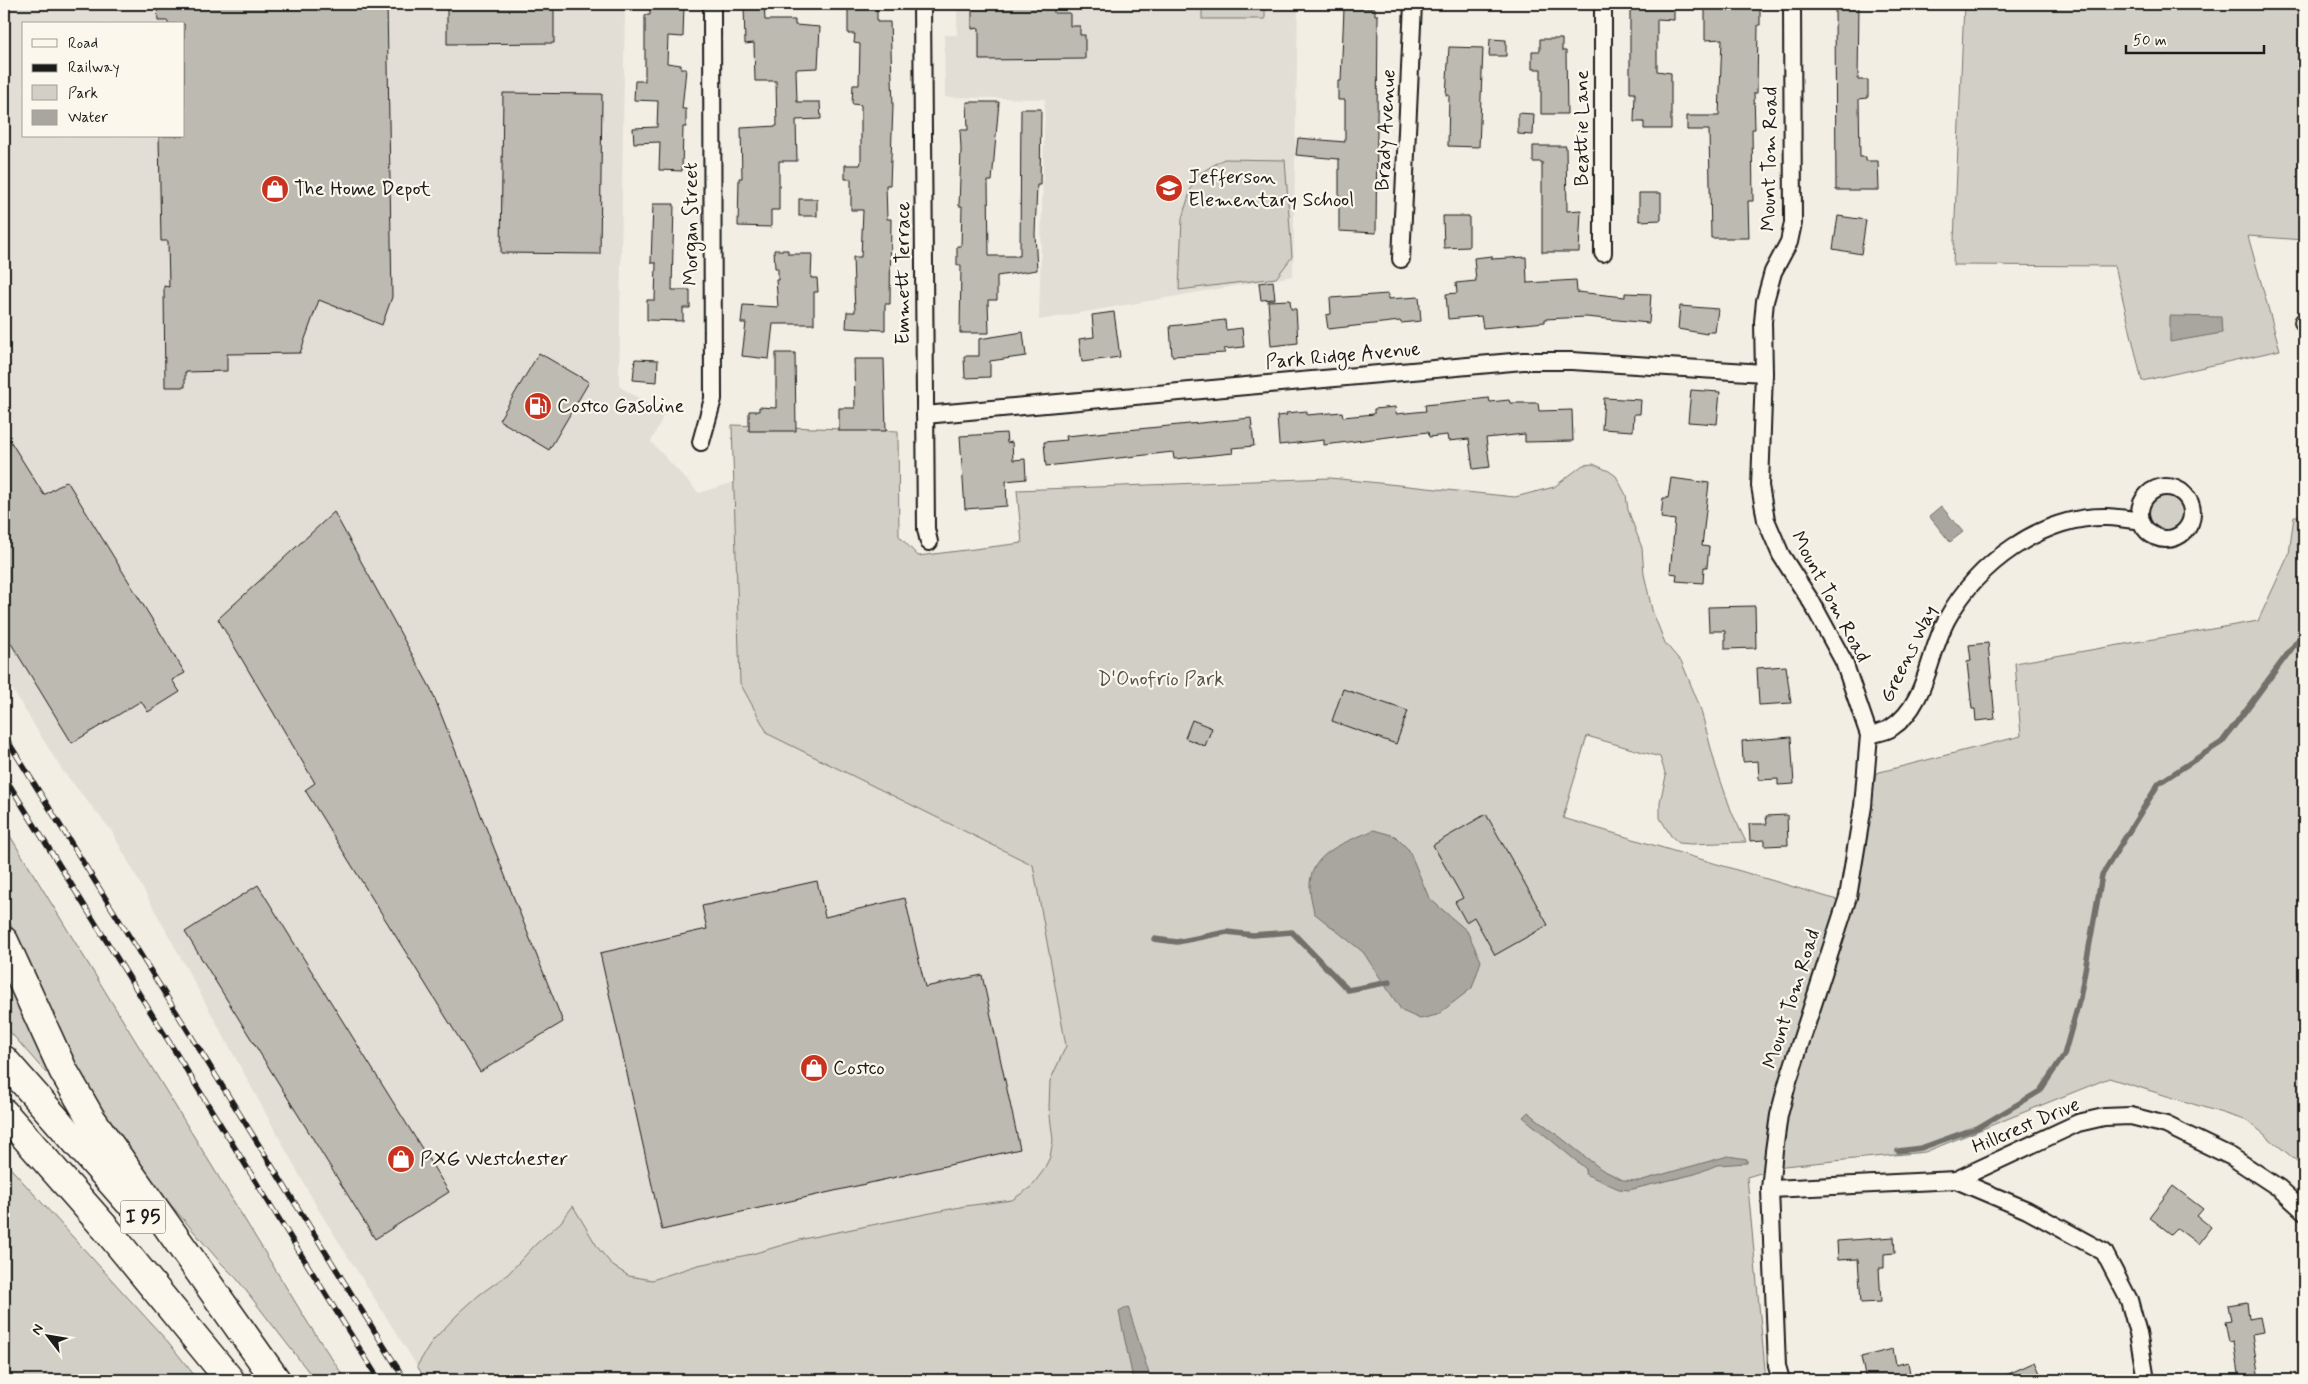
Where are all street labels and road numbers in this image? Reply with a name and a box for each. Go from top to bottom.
street label: Brady Avenue [1369,68,1403,192]
street label: Beattie Lane [1569,70,1596,186]
street label: Mount Tom Road [1755,86,1785,232]
street label: Morgan Street [678,162,706,286]
street label: Emmett Terrace [890,201,917,345]
street label: Park Ridge Avenue [1264,336,1422,377]
street label: Mount Tom Road [1784,527,1876,667]
street label: Greens Way [1874,601,1944,707]
street label: Mount Tom Road [1757,926,1827,1072]
street label: Hillcrest Drive [1968,1091,2084,1161]
road number: I 95 [120,1200,166,1234]

